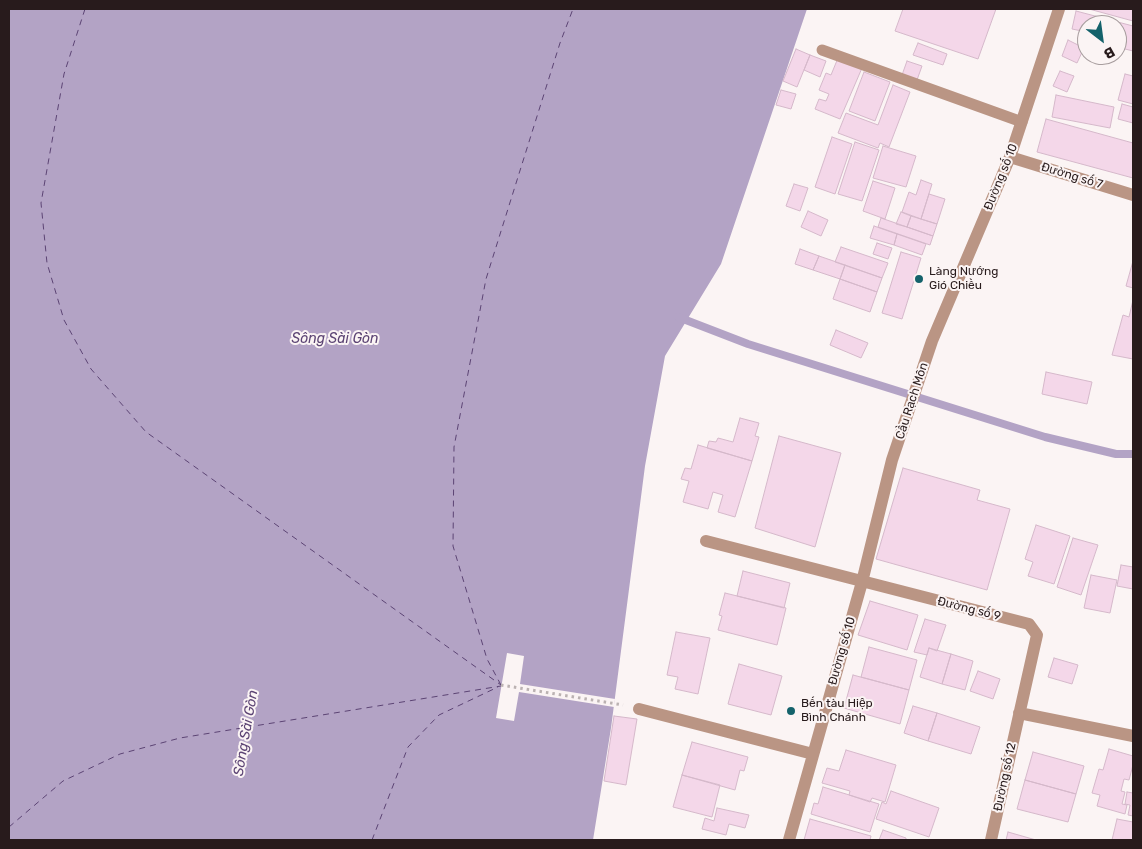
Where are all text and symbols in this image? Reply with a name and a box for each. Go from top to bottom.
north arrow [1077,15,1127,65]
text: B [1101,43,1118,62]
street label: Đường số 10 [981,142,1021,212]
street label: Đường số 7 [1039,160,1105,192]
place label: Làng Nướng Gió Chiều [929,265,998,293]
marker: Làng Nướng Gió Chiều [913,273,925,285]
water label: Sông Sài Gòn [292,331,378,347]
street label: Cầu Rạch Môn [893,361,931,441]
street label: Đường số 9 [936,594,1002,624]
street label: Đường số 10 [825,615,859,687]
water label: Sông Sài Gòn [230,689,262,777]
place label: Bến tàu Hiệp Bình Chánh [801,697,873,725]
marker: Bến tàu Hiệp Bình Chánh [785,705,797,717]
street label: Đường số 12 [991,741,1019,813]

